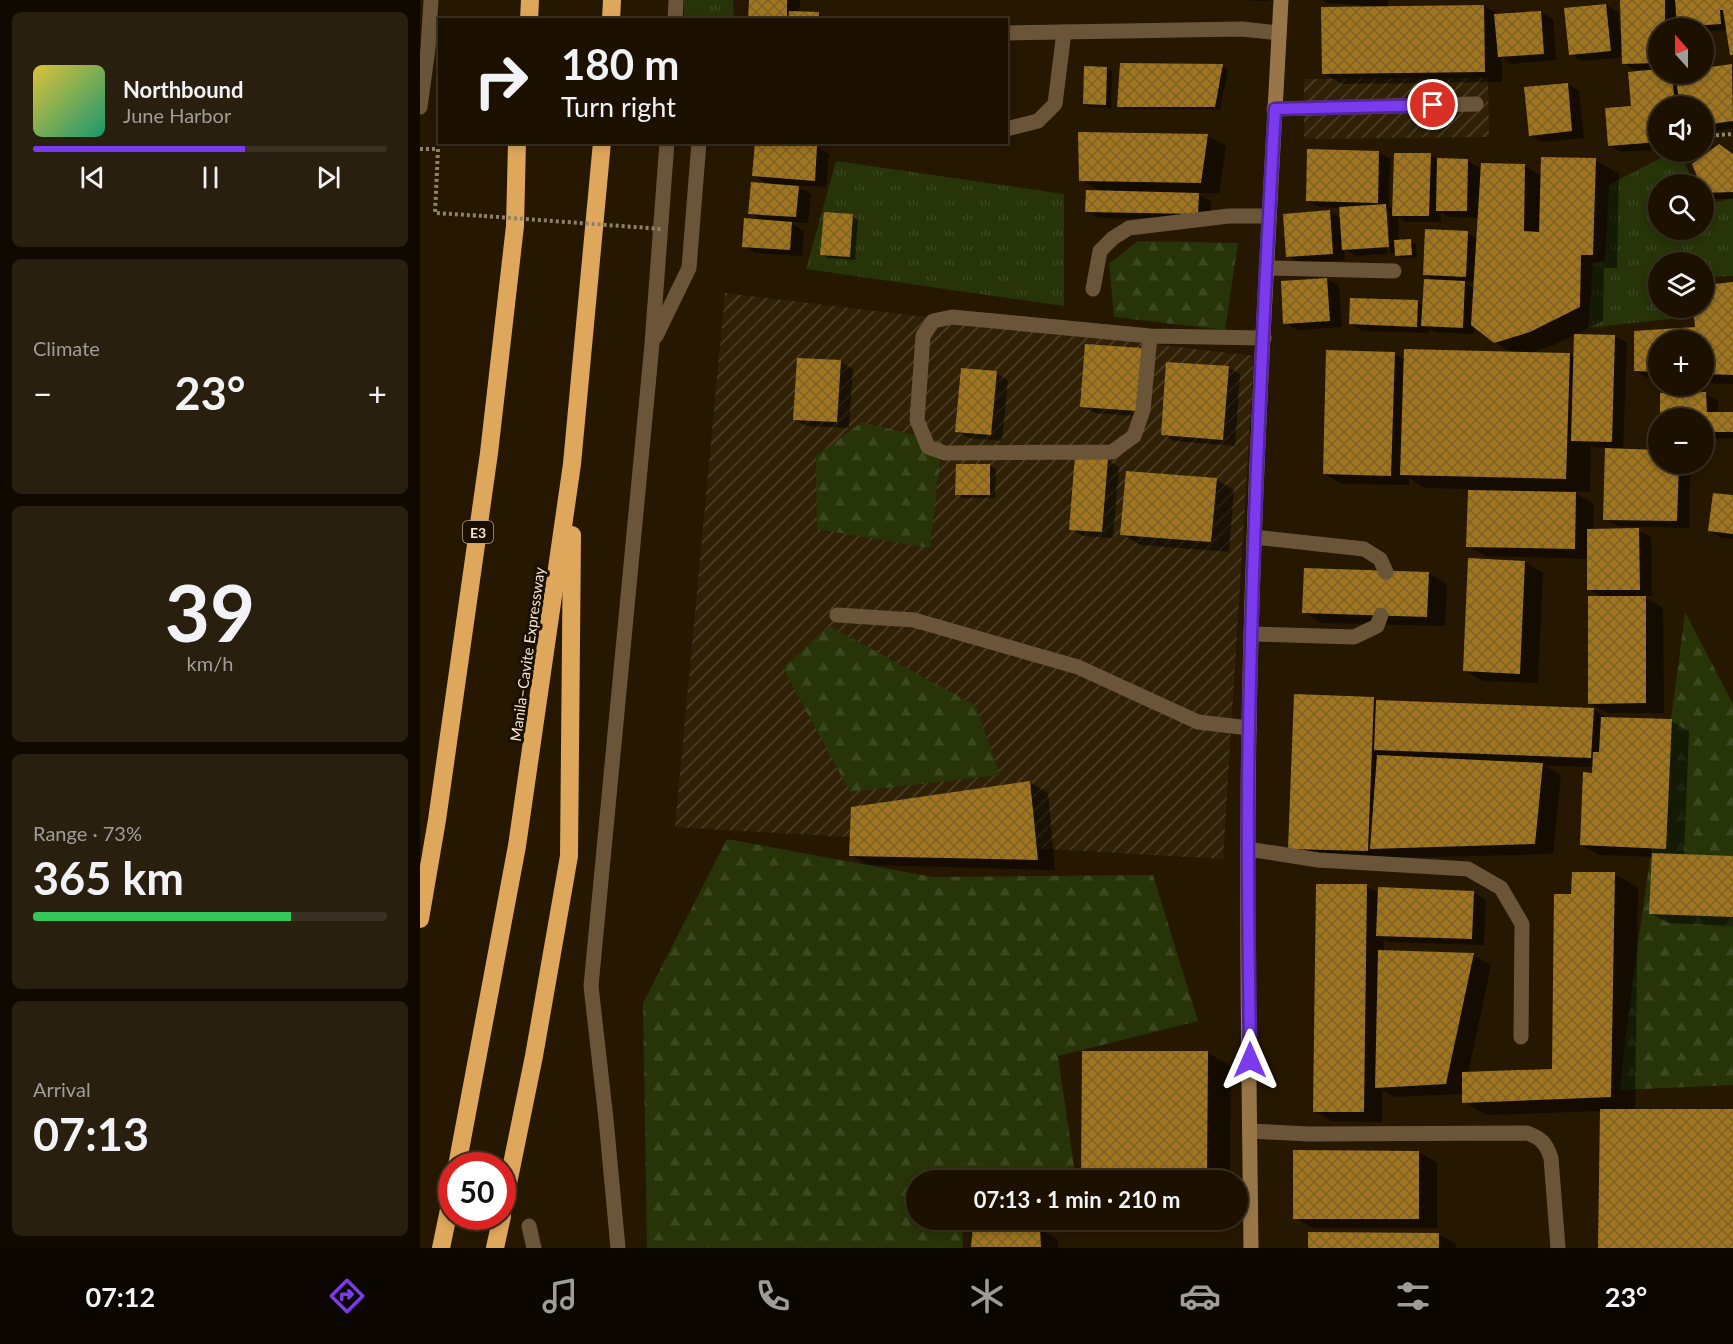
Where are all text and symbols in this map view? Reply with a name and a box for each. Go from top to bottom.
north arrow [1648,18,1714,84]
map controls [1648,18,1714,474]
text: 180 m [561,39,679,89]
icon: right [462,42,540,120]
text: Northbound [123,76,243,103]
pin [1407,79,1458,130]
icon: arrive [1416,88,1449,121]
text: Turn right [561,90,676,123]
button: sound [1648,96,1714,162]
text: June Harbor [123,103,231,127]
icon: previous [76,161,109,194]
icon: pause [194,161,227,194]
icon: next [312,161,345,194]
button: search [1648,174,1714,240]
button: layers [1648,252,1714,318]
button: + [1648,330,1714,396]
text: Climate [33,336,100,360]
text: 23° [175,366,245,420]
text: − [33,373,52,413]
text: + [368,373,387,413]
button: − [1648,408,1714,474]
road number: E3 [463,521,493,543]
text: 39 [165,565,255,659]
street label: Manila–Cavite Expressway [506,565,548,742]
text: km/h [187,651,233,675]
text: Range · 73% [33,821,142,845]
text: 365 km [33,851,184,905]
position arrow [1218,1028,1282,1092]
text: Arrival [33,1077,91,1101]
text: 07:13 [33,1107,149,1161]
speed limit sign: 50 [438,1152,516,1230]
text: 07:13 · 1 min · 210 m [974,1186,1180,1213]
icon: directions [326,1275,368,1317]
icon: music [539,1275,581,1317]
icon: phone [752,1275,794,1317]
icon: climate [966,1275,1008,1317]
icon: car [1179,1275,1221,1317]
icon: filters [1392,1275,1434,1317]
text: 07:12 [86,1280,155,1313]
text: 23° [1605,1280,1647,1313]

